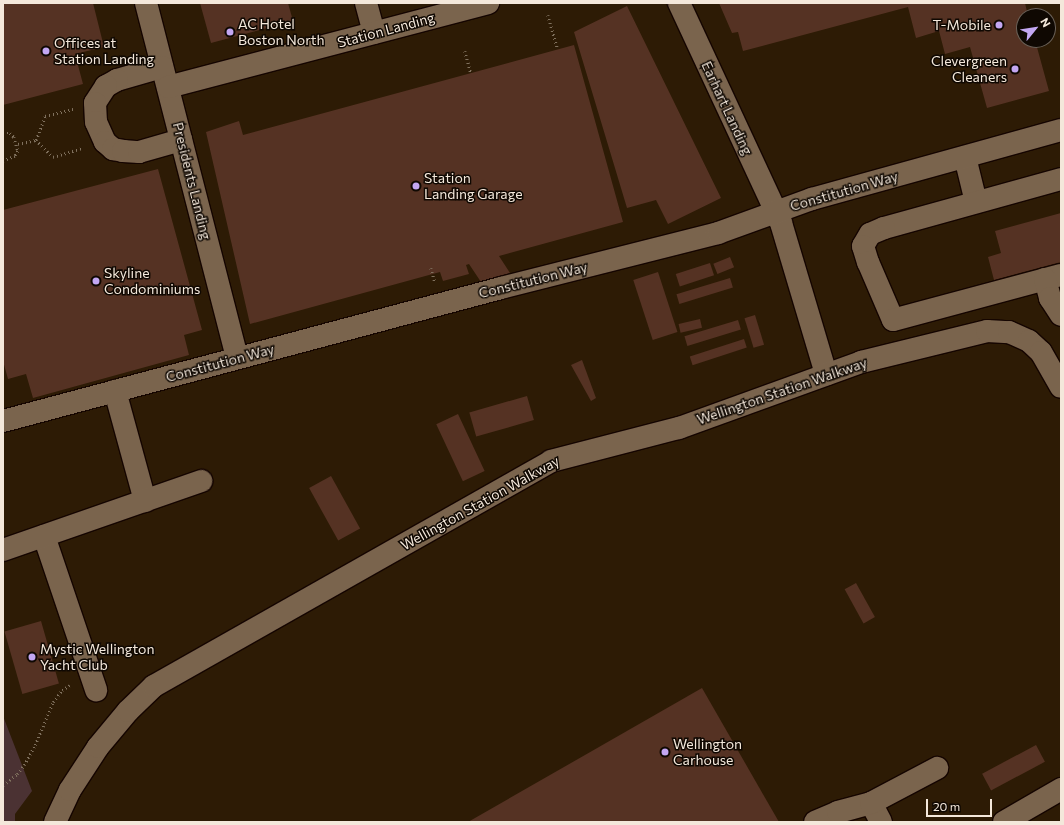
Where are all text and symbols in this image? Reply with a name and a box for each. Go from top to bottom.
north arrow [1016,8,1056,48]
street label: Station Landing [335,9,437,51]
text: N [1038,15,1054,29]
place label: AC Hotel Boston North [238,16,325,48]
place label: T-Mobile [932,17,991,33]
marker: T-Mobile [994,20,1004,30]
marker: AC Hotel Boston North [225,27,235,37]
place label: Offices at Station Landing [54,35,154,68]
marker: Offices at Station Landing [41,46,51,56]
place label: Clevergreen Cleaners [931,53,1007,86]
street label: Earhart Landing [698,59,756,157]
marker: Clevergreen Cleaners [1010,64,1020,74]
street label: Presidents Landing [169,121,215,241]
street label: Constitution Way [788,168,900,214]
place label: Station Landing Garage [424,170,523,202]
marker: Station Landing Garage [411,181,421,191]
street label: Constitution Way [477,258,589,302]
place label: Skyline Condominiums [104,265,200,298]
marker: Skyline Condominiums [91,276,101,286]
street label: Constitution Way [164,340,276,386]
street label: Wellington Station Walkway [695,354,869,428]
street label: Wellington Station Walkway [398,452,562,554]
place label: Mystic Wellington Yacht Club [40,641,154,674]
marker: Mystic Wellington Yacht Club [27,652,37,662]
place label: Wellington Carhouse [673,736,742,768]
marker: Wellington Carhouse [660,747,670,757]
scale bar [928,791,994,817]
text: 20 m [933,799,960,813]

